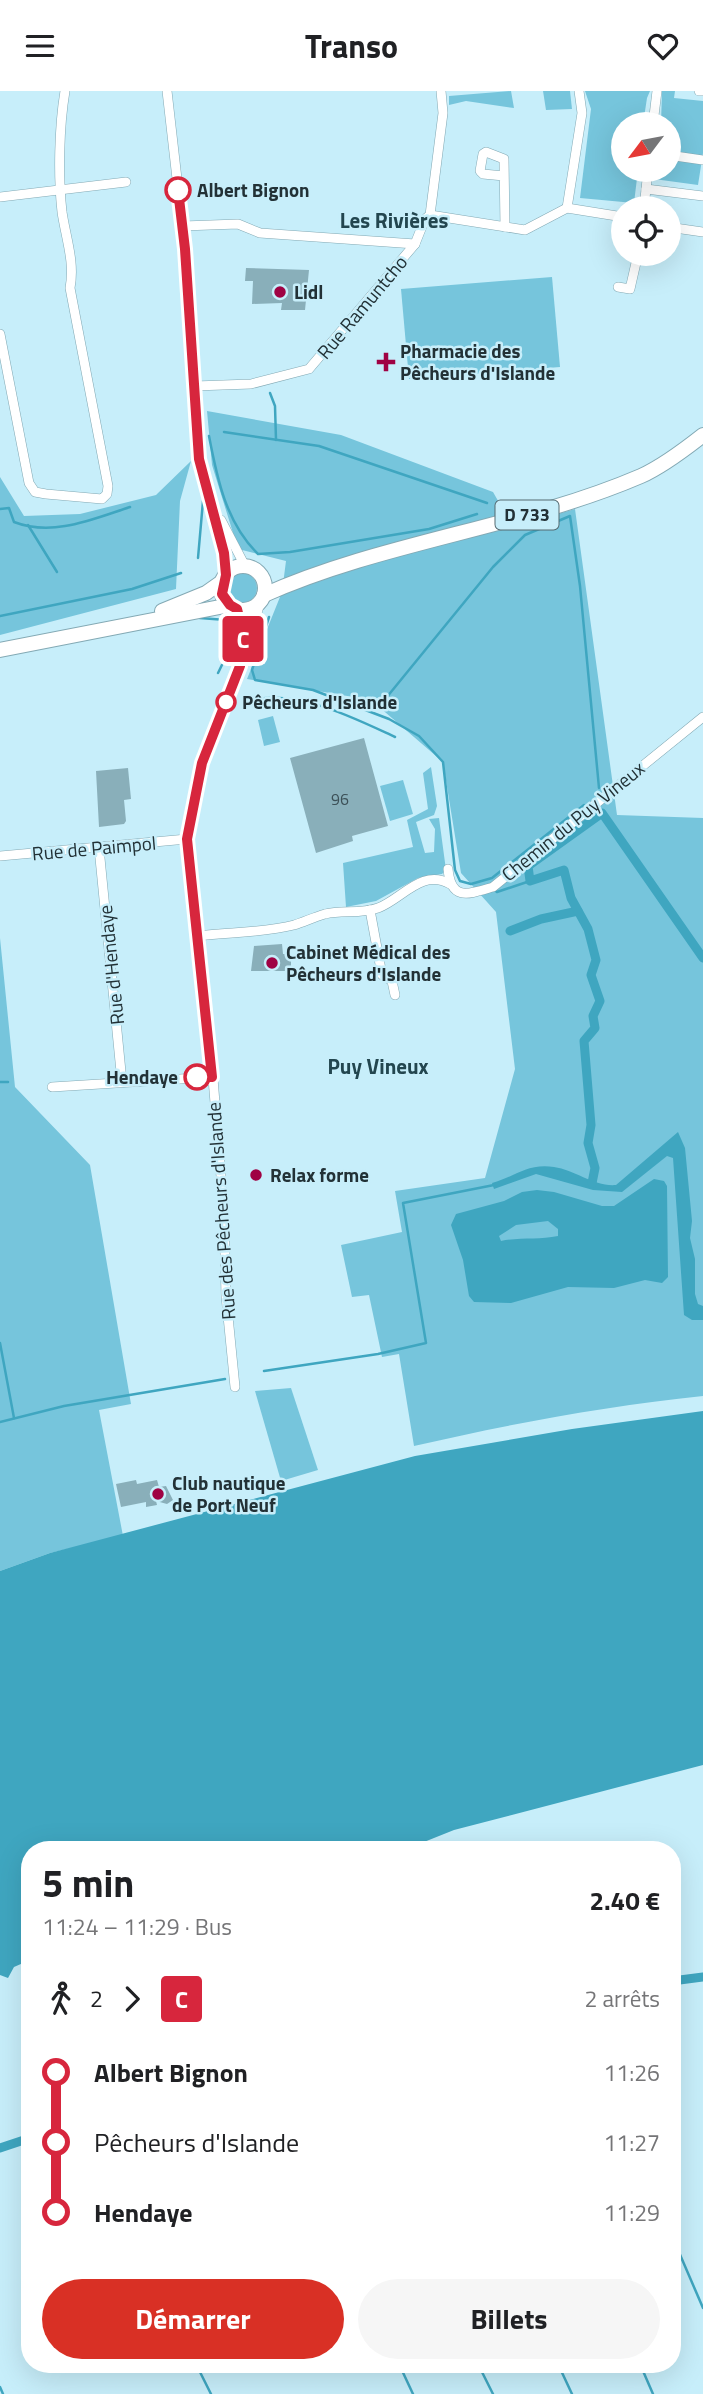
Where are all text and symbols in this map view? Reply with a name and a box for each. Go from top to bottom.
text: Transo [305,22,398,70]
icon: menu [21,27,59,65]
icon: heart [644,27,682,65]
north arrow [611,112,681,182]
map controls [611,112,681,266]
place label: Albert Bignon [197,175,310,204]
marker: Albert Bignon [165,177,191,203]
button: locate [611,196,681,266]
district label: Les Rivières [340,204,448,236]
street label: Rue Ramuntcho [309,248,414,365]
place label: Lidl [294,277,323,306]
marker: Lidl [272,284,288,300]
place label: Pharmacie des Pêcheurs d'Islande [400,336,555,387]
marker: Pharmacie des Pêcheurs d'Islande [378,354,394,370]
road number: D 733 [496,501,558,529]
line badge: C [220,616,266,662]
text: C [236,621,250,657]
place label: Pêcheurs d'Islande [242,687,397,716]
marker: Pêcheurs d'Islande [216,692,236,712]
street label: Chemin du Puy Vineux [495,753,651,888]
house number: 96 [331,787,349,811]
street label: Rue de Paimpol [31,828,157,867]
street label: Rue d'Hendaye [90,904,131,1026]
place label: Cabinet Médical des Pêcheurs d'Islande [286,937,450,988]
marker: Cabinet Médical des Pêcheurs d'Islande [264,955,280,971]
district label: Puy Vineux [327,1050,429,1082]
place label: Hendaye [106,1062,178,1091]
marker: Hendaye [184,1064,210,1090]
street label: Rue des Pêcheurs d'Islande [198,1101,243,1321]
place label: Relax forme [270,1160,369,1189]
marker: Relax forme [248,1167,264,1183]
place label: Club nautique de Port Neuf [172,1468,286,1519]
marker: Club nautique de Port Neuf [150,1486,166,1502]
text: 5 min [42,1854,134,1912]
text: 2.40 € [589,1881,660,1920]
text: 11:24 – 11:29 · Bus [42,1909,232,1944]
icon: walk [42,1980,80,2018]
icon: forward [113,1980,151,2018]
text: 2 [90,1981,103,2016]
text: C [175,1981,188,2017]
text: 2 arrêts [585,1981,660,2016]
text: Albert Bignon [94,2053,248,2092]
text: 11:26 [603,2055,660,2090]
text: Pêcheurs d'Islande [94,2123,299,2162]
text: 11:27 [603,2125,660,2160]
text: Hendaye [94,2193,193,2232]
text: 11:29 [603,2195,660,2230]
button: Démarrer [42,2279,344,2359]
button: Billets [358,2279,660,2359]

